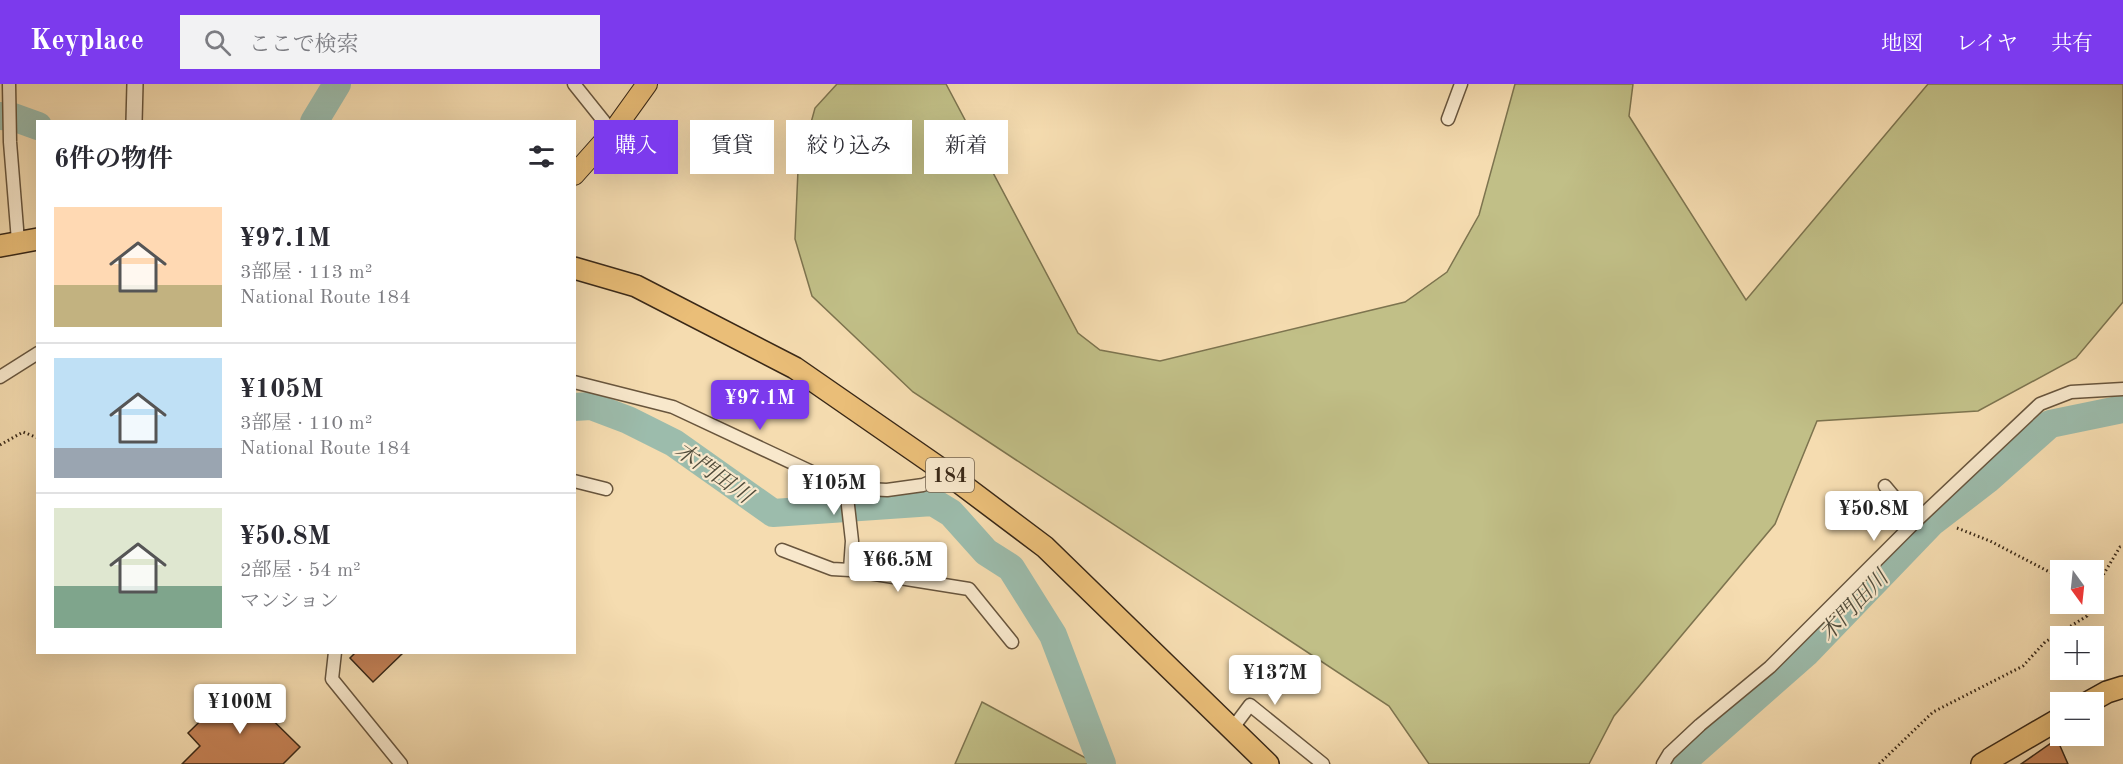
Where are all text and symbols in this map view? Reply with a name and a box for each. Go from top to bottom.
search box [180,15,600,69]
icon: search [201,26,234,59]
text: Keyplace [30,28,144,56]
text: ここで検索 [249,34,359,56]
text: 地図 [1881,34,1923,55]
text: レイヤ [1956,34,2018,55]
text: 共有 [2051,34,2093,55]
chip: 購入 [594,120,678,174]
chip: 賃貸 [690,120,774,174]
chip: 絞り込み [786,120,912,174]
chip: 新着 [924,120,1008,174]
icon: filters [525,140,558,173]
text: 6件の物件 [54,147,173,173]
text: ¥97.1M [240,226,331,252]
icon: home [102,231,174,303]
text: 3部屋 · 113 m² [240,263,372,283]
text: National Route 184 [240,288,411,308]
text: ¥105M [240,377,323,403]
pin: ¥97.1M [711,380,809,431]
icon: home [102,382,174,454]
text: ¥97.1M [725,389,795,409]
text: 3部屋 · 110 m² [240,414,372,434]
water label: 木門田川 [670,438,758,509]
text: National Route 184 [240,439,411,459]
road number: 184 [926,458,974,492]
pin: ¥105M [792,465,876,516]
text: ¥105M [802,474,866,494]
pin: ¥50.8M [1825,491,1923,542]
text: ¥50.8M [1839,500,1909,520]
text: ¥50.8M [240,524,331,550]
icon: home [102,532,174,604]
pin: ¥66.5M [849,542,947,593]
text: ¥66.5M [863,551,933,571]
north arrow [2050,560,2104,614]
map controls [2050,560,2104,746]
text: 2部屋 · 54 m² [240,561,361,581]
water label: 木門田川 [1815,564,1894,646]
text: マンション [240,592,339,612]
button: + [2050,626,2104,680]
pin: ¥137M [1233,655,1317,706]
text: ¥137M [1243,664,1307,684]
pin: ¥100M [198,684,282,735]
button: − [2050,692,2104,746]
text: ¥100M [208,693,272,713]

